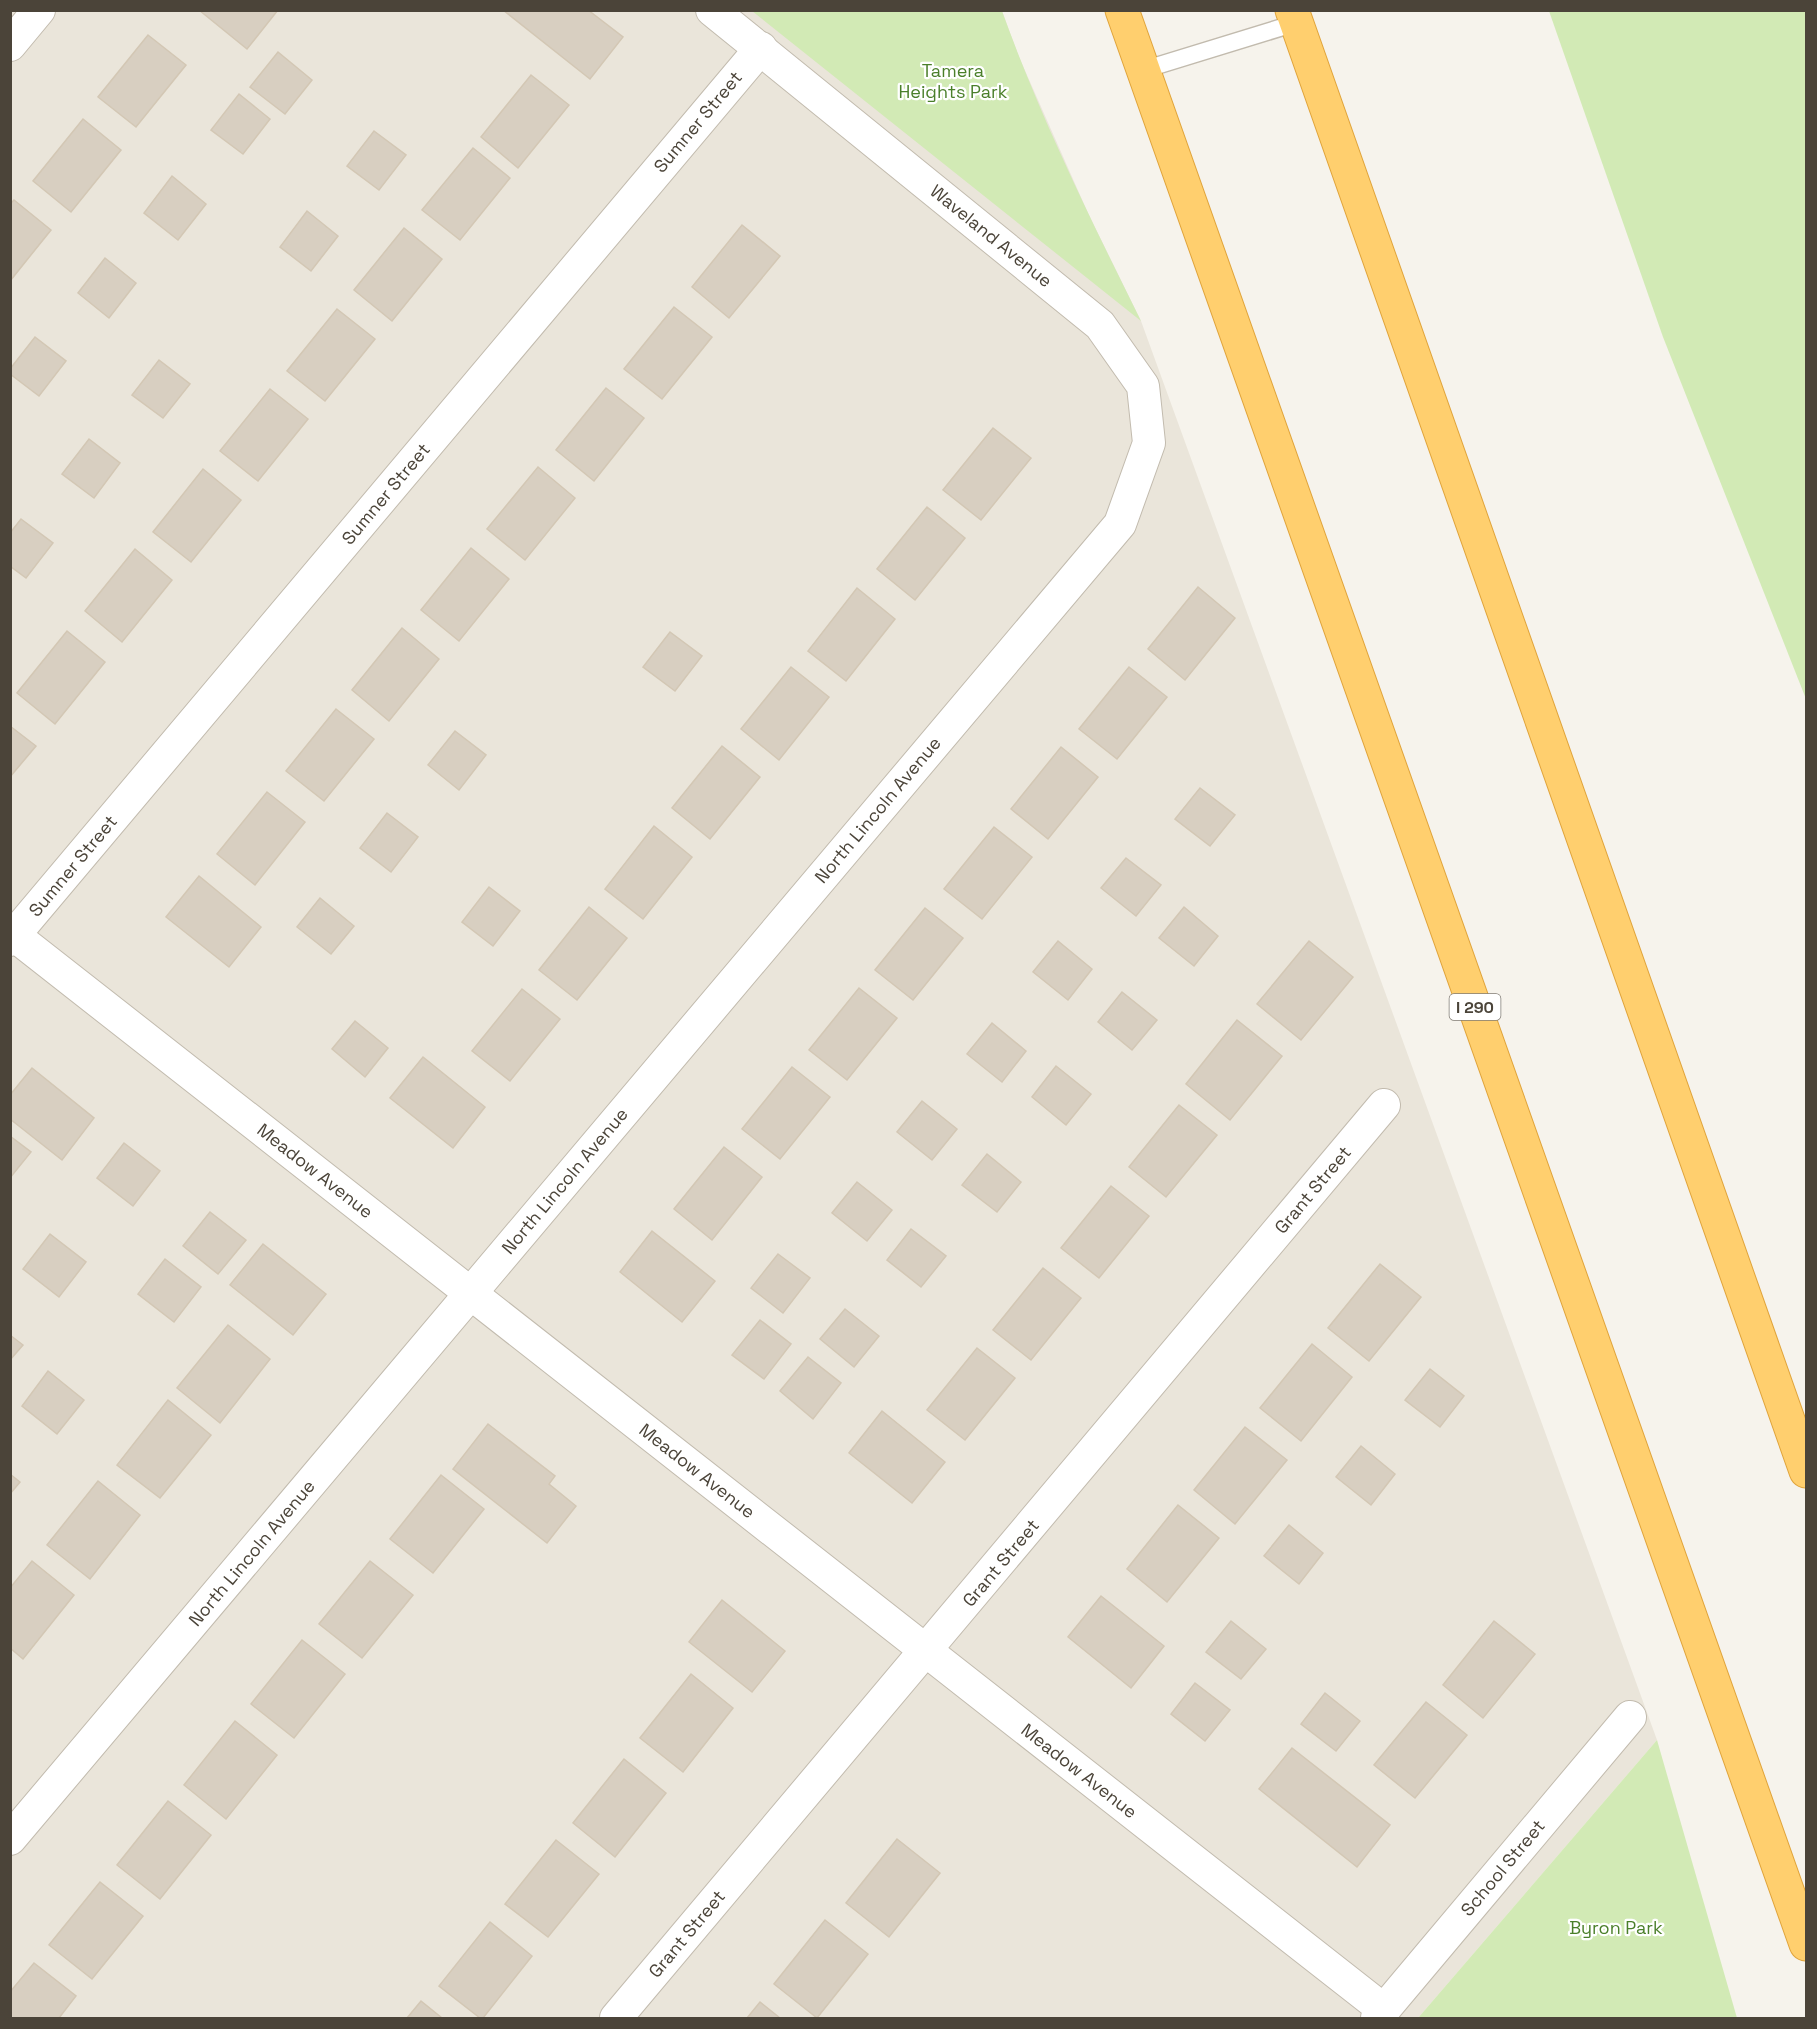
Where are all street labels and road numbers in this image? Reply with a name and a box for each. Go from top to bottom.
street label: Sumner Street [648,66,747,177]
street label: Waveland Avenue [925,179,1057,292]
street label: Sumner Street [336,438,435,549]
street label: North Lincoln Avenue [810,732,946,888]
street label: Sumner Street [23,810,122,921]
road number: I 290 [1450,994,1500,1020]
street label: North Lincoln Avenue [497,1103,633,1259]
street label: Meadow Avenue [253,1118,378,1223]
street label: Grant Street [1269,1141,1356,1238]
street label: Meadow Avenue [635,1418,760,1523]
street label: North Lincoln Avenue [184,1475,320,1631]
street label: Grant Street [957,1514,1044,1611]
street label: Meadow Avenue [1017,1718,1142,1823]
street label: School Street [1456,1815,1550,1921]
street label: Grant Street [643,1885,730,1982]

